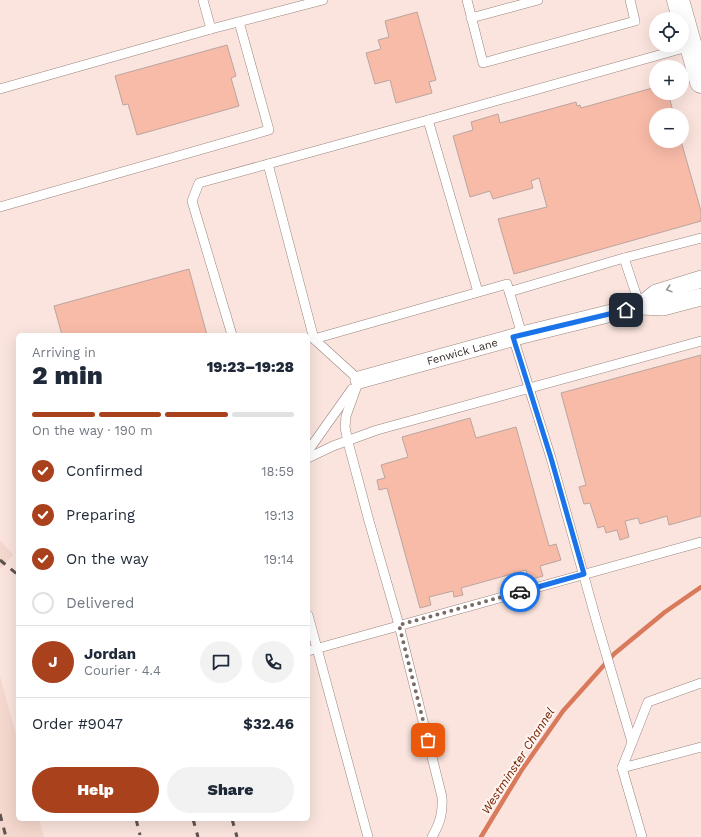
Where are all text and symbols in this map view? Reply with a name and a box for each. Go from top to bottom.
map controls [649,12,689,148]
button: locate [649,12,689,52]
button: + [649,60,689,100]
button: − [649,108,689,148]
one-way arrow [665,284,672,293]
pin [609,293,643,327]
icon: home [615,299,637,321]
street label: Fenwick Lane [425,336,499,368]
text: Arriving in [32,345,96,360]
text: 19:23–19:28 [207,358,294,376]
text: 2 min [32,360,103,390]
text: On the way · 190 m [32,423,153,438]
icon: check [32,460,54,482]
text: Confirmed [66,462,143,480]
text: 18:59 [261,464,294,479]
icon: check [32,504,54,526]
text: Preparing [66,506,135,524]
text: 19:13 [264,508,294,523]
icon: check [32,548,54,570]
text: On the way [66,550,148,568]
text: 19:14 [264,552,294,567]
courier [500,572,540,612]
icon: car [509,581,531,603]
text: Delivered [66,594,134,612]
button: chat [200,641,242,683]
button: phone [252,641,294,683]
text: Jordan [84,645,136,663]
text: J [48,653,58,671]
text: Courier · 4.4 [84,663,161,678]
water label: Westminster Channel [478,705,558,817]
text: Order #9047 [32,715,123,733]
text: $32.46 [243,715,294,733]
pin [411,723,445,757]
icon: bag [417,729,439,751]
button: Help [32,767,159,813]
button: Share [167,767,294,813]

